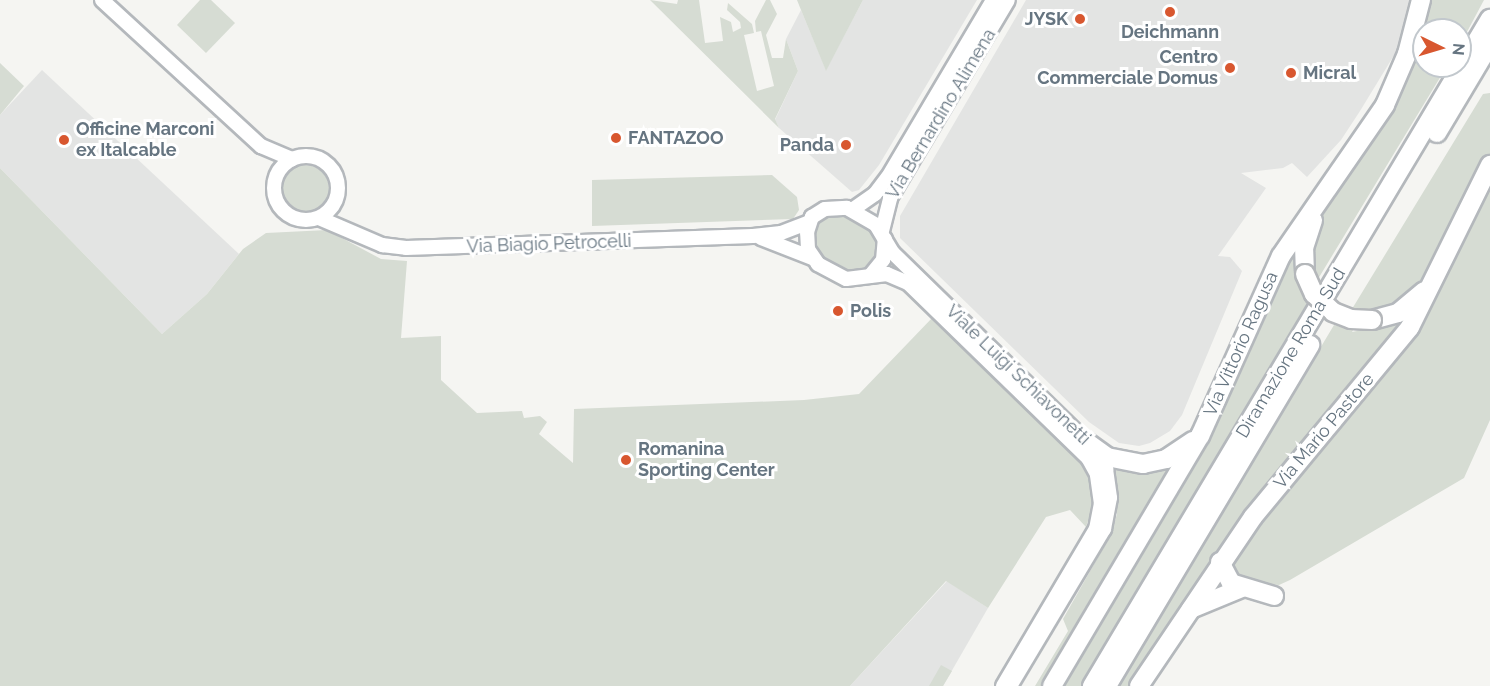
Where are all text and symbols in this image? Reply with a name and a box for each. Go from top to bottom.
marker: Deichmann [1163,5,1177,19]
place label: JYSK [1025,8,1068,30]
marker: JYSK [1073,12,1087,26]
north arrow [1412,18,1472,78]
place label: Deichmann [1121,21,1219,43]
street label: Via Bernardino Alimena [882,25,1000,203]
text: N [1448,43,1468,56]
place label: Centro Commerciale Domus [1037,47,1218,90]
marker: Centro Commerciale Domus [1223,61,1237,75]
place label: Micral [1303,62,1356,84]
marker: Micral [1284,66,1298,80]
place label: Officine Marconi ex Italcable [76,119,214,162]
place label: FANTAZOO [628,127,724,149]
marker: FANTAZOO [609,131,623,145]
marker: Officine Marconi ex Italcable [57,133,71,147]
place label: Panda [780,134,834,156]
marker: Panda [839,138,853,152]
street label: Via Biagio Petrocelli [466,230,632,258]
street label: Diramazione Roma Sud [1232,264,1350,442]
street label: Via Vittorio Ragusa [1199,268,1283,420]
place label: Polis [850,300,891,322]
street label: Viale Luigi Schiavonetti [941,300,1095,450]
marker: Polis [831,304,845,318]
street label: Via Mario Pastore [1269,369,1379,493]
place label: Romanina Sporting Center [638,439,775,482]
marker: Romanina Sporting Center [619,453,633,467]

